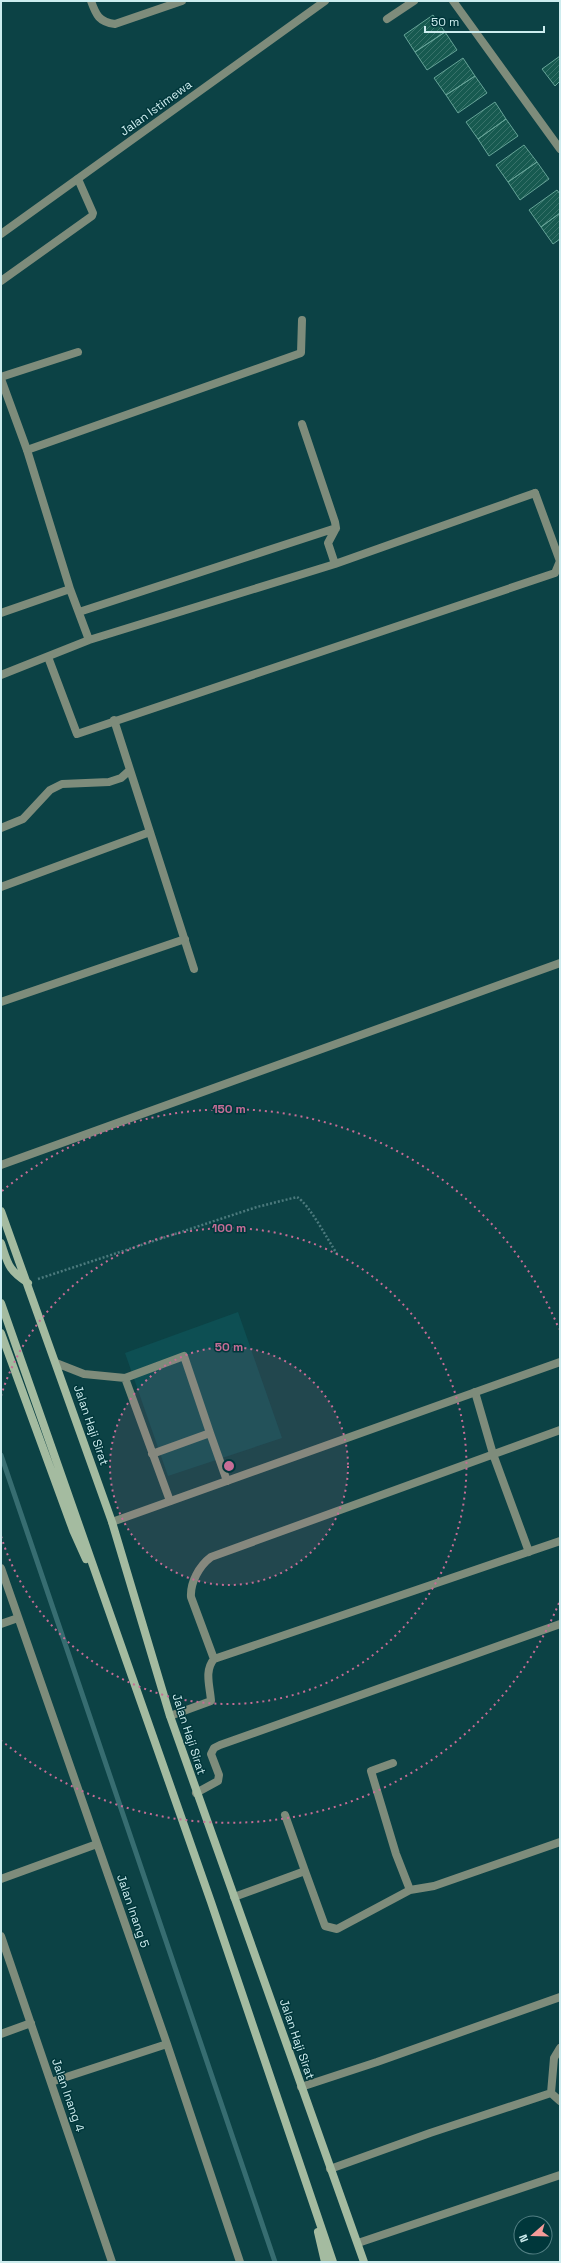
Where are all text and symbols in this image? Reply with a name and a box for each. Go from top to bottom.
scale bar [425,8,544,34]
text: 50 m [431,14,459,30]
street label: Jalan Istimewa [117,76,195,140]
text: 150 m [212,1101,246,1117]
text: 100 m [212,1220,246,1236]
text: 50 m [215,1339,243,1355]
street label: Jalan Haji Sirat [70,1382,112,1468]
centre of rings [222,1459,236,1473]
street label: Jalan Haji Sirat [168,1691,210,1777]
street label: Jalan Inang 5 [113,1872,153,1950]
street label: Jalan Haji Sirat [276,1996,318,2082]
street label: Jalan Inang 4 [48,2056,88,2134]
north arrow [513,2215,553,2255]
text: N [516,2233,531,2244]

